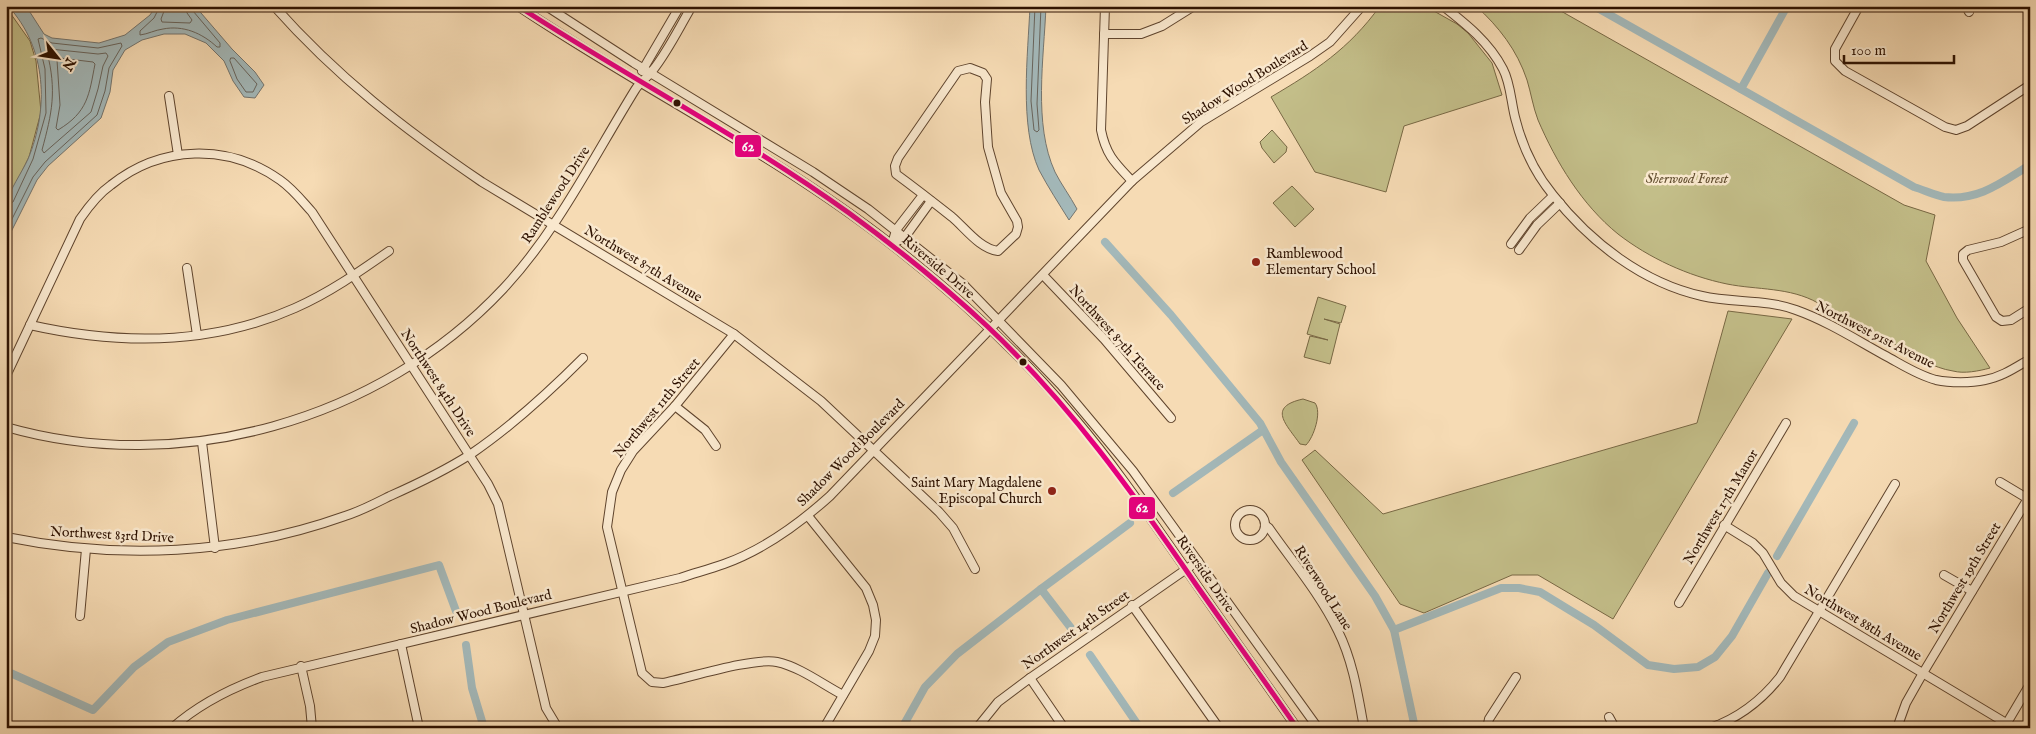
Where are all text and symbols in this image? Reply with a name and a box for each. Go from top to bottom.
north arrow [32,32,82,82]
scale bar [1844,32,1954,64]
street label: Shadow Wood Boulevard [1179,37,1312,129]
text: 100 m [1851,41,1887,60]
text: N [58,53,80,74]
unlabelled marker [672,98,682,108]
line badge: 62 [734,134,762,158]
text: 62 [742,138,755,156]
street label: Ramblewood Drive [518,143,594,247]
park label: Sherwood Forest [1646,170,1729,188]
street label: Northwest 87th Avenue [581,222,706,307]
street label: Riverside Drive [898,231,979,303]
place label: Ramblewood Elementary School [1266,245,1376,279]
marker: Ramblewood Elementary School [1250,256,1262,268]
street label: Northwest 87th Terrace [1065,281,1170,395]
street label: Northwest 91st Avenue [1812,297,1938,373]
street label: Northwest 84th Drive [396,326,480,441]
street label: Northwest 11th Street [610,354,704,462]
unlabelled marker [1018,357,1028,367]
street label: Shadow Wood Boulevard [793,395,909,511]
street label: Northwest 17th Manor [1680,446,1762,568]
place label: Saint Mary Magdalene Episcopal Church [911,474,1043,508]
marker: Saint Mary Magdalene Episcopal Church [1046,485,1058,497]
line badge: 62 [1128,496,1156,520]
text: 62 [1136,499,1149,517]
street label: Northwest 19th Street [1925,519,2005,637]
street label: Northwest 83rd Drive [50,523,175,547]
street label: Riverside Drive [1172,532,1239,617]
street label: Riverwood Lane [1290,542,1357,634]
street label: Northwest 88th Avenue [1801,581,1925,665]
street label: Shadow Wood Boulevard [408,586,554,638]
street label: Northwest 14th Street [1019,586,1133,674]

